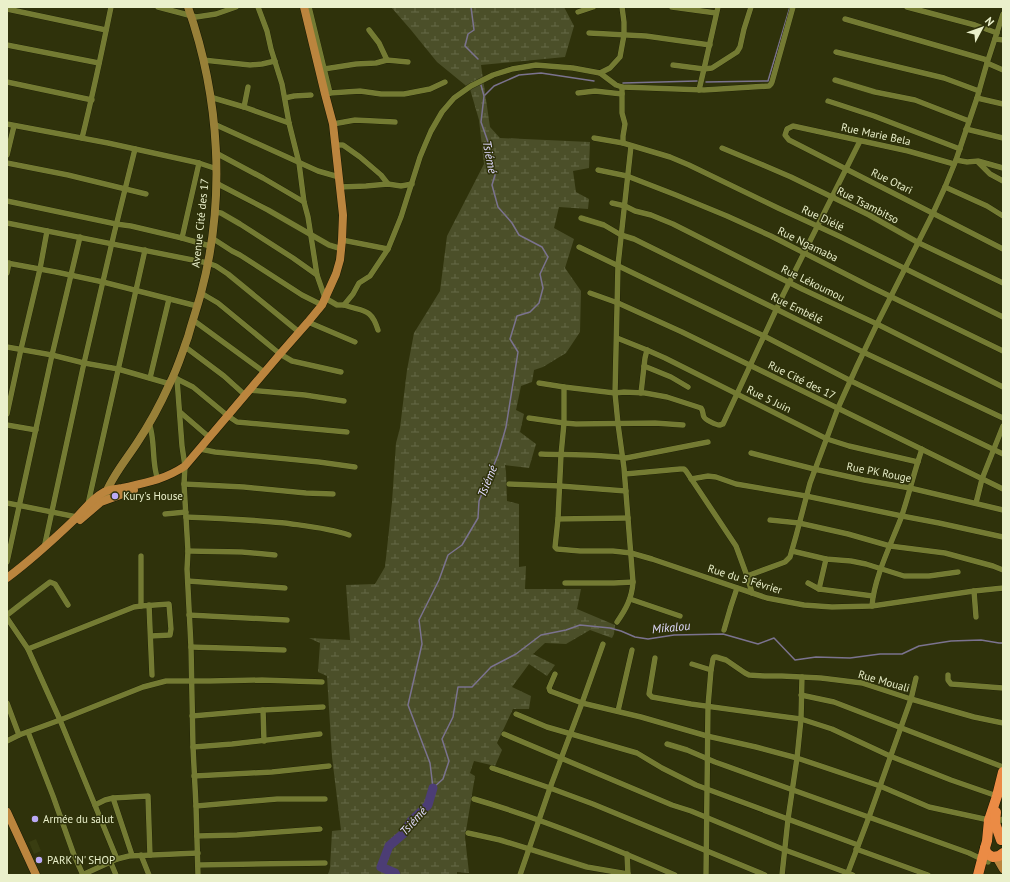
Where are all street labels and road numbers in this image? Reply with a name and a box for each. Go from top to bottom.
street label: Rue Marie Bela [840,120,912,148]
street label: Rue Otari [869,165,915,197]
street label: Avenue Cité des 17 [188,178,212,268]
street label: Rue Tsambitso [835,183,901,227]
street label: Rue Diélé [799,202,847,234]
street label: Rue Ngamaba [776,223,840,265]
street label: Rue Lékoumou [779,262,847,304]
street label: Rue Embélé [769,289,826,327]
street label: Rue Cité des 17 [766,358,838,402]
street label: Rue 5 Juin [744,382,794,416]
street label: Rue PK Rouge [845,459,913,485]
street label: Rue du 5 Février [706,561,784,597]
street label: Rue Mouali [857,667,911,695]

